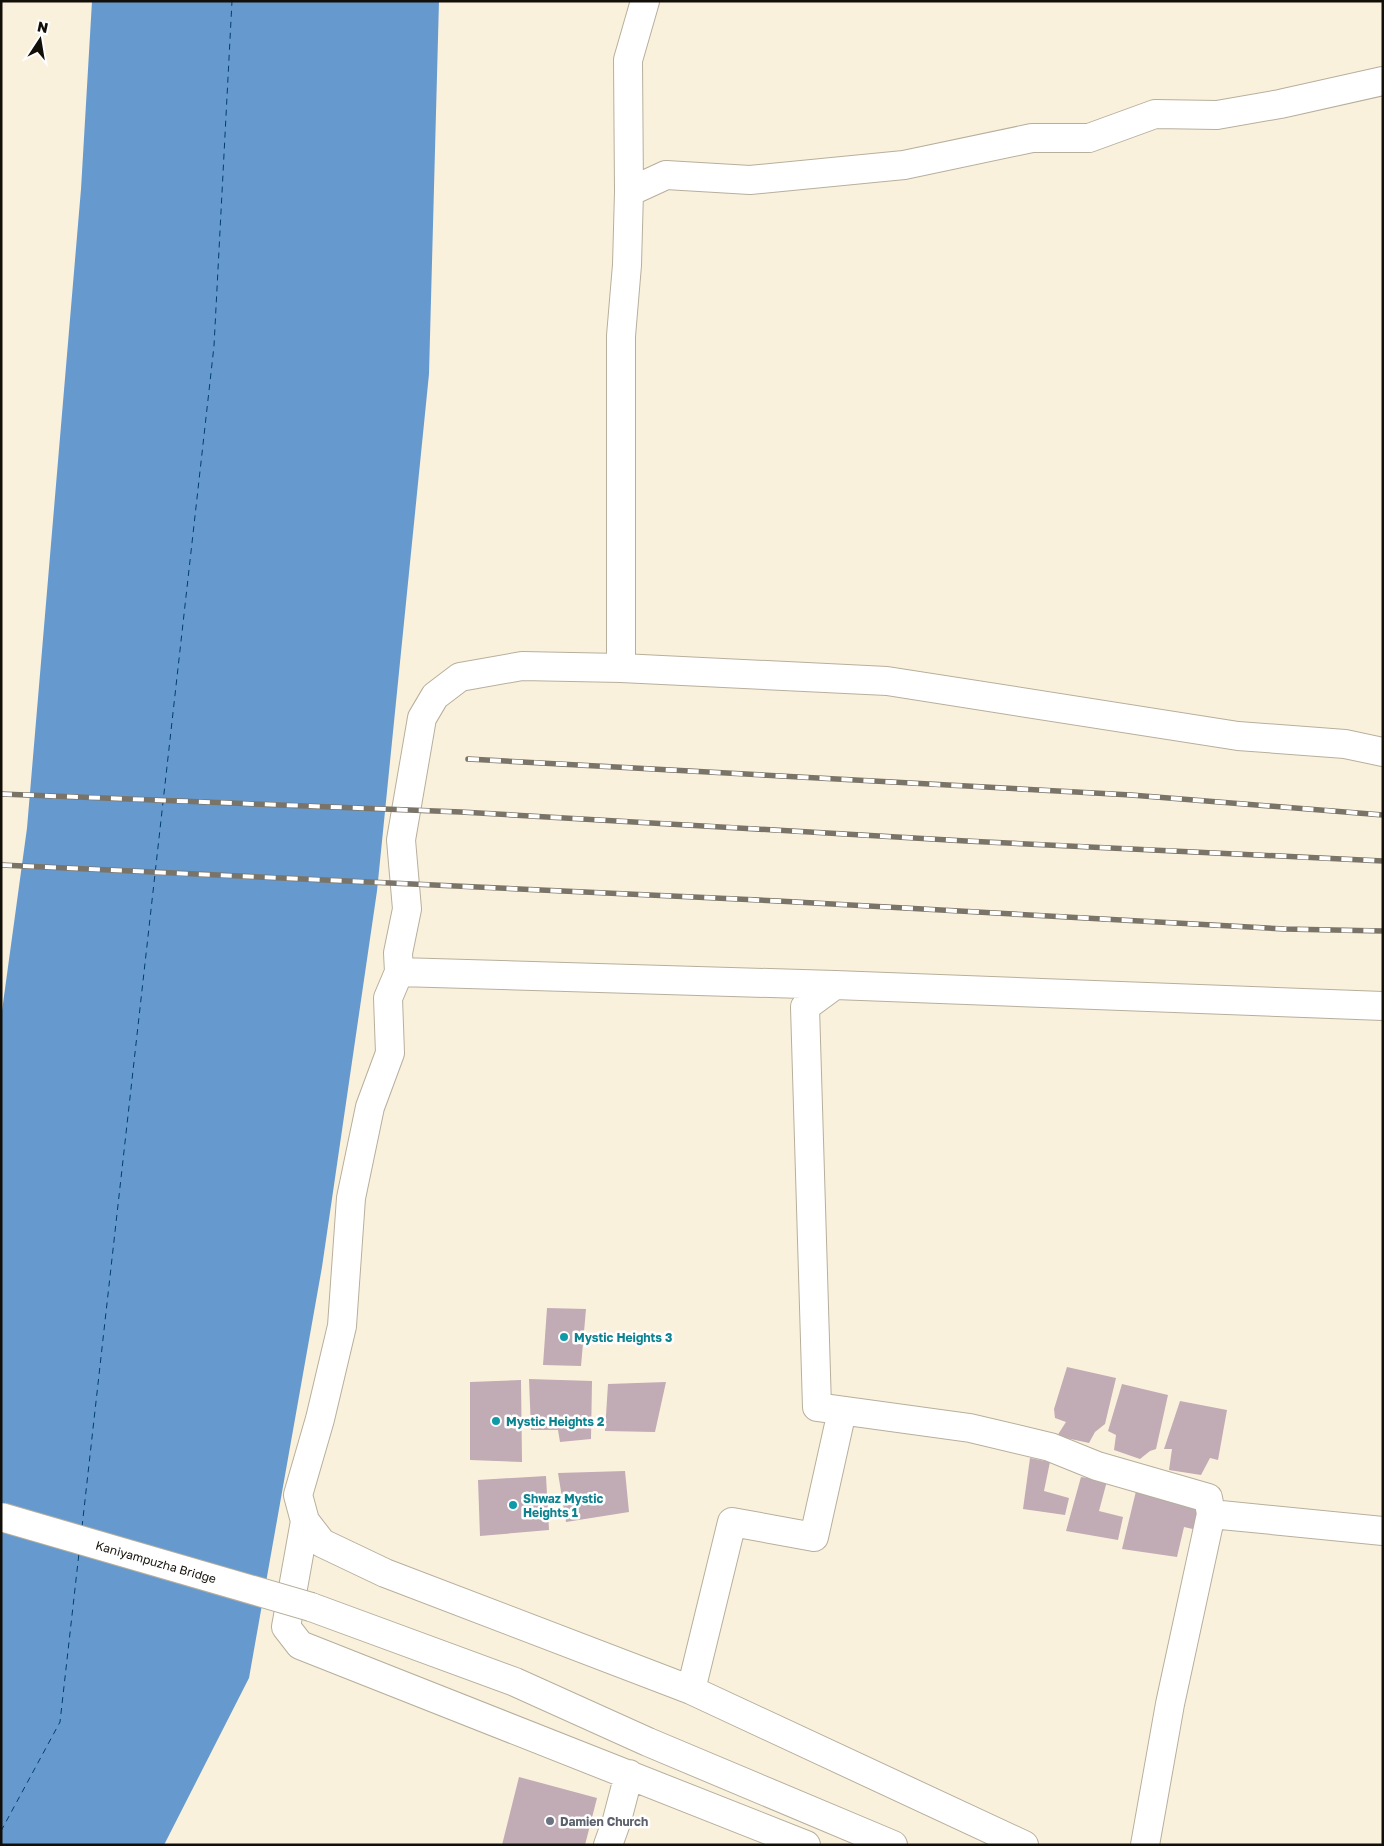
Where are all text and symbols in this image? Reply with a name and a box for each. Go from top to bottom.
north arrow [15,15,65,65]
text: N [36,17,50,36]
place label: Mystic Heights 3 [574,1330,672,1345]
marker: Mystic Heights 3 [558,1331,570,1343]
place label: Mystic Heights 2 [506,1414,604,1429]
marker: Mystic Heights 2 [490,1415,502,1427]
place label: Shwaz Mystic Heights 1 [523,1491,603,1520]
marker: Shwaz Mystic Heights 1 [507,1499,519,1511]
street label: Kaniyampuzha Bridge [94,1538,218,1586]
place label: Damien Church [560,1814,648,1829]
marker: Damien Church [544,1815,556,1827]

